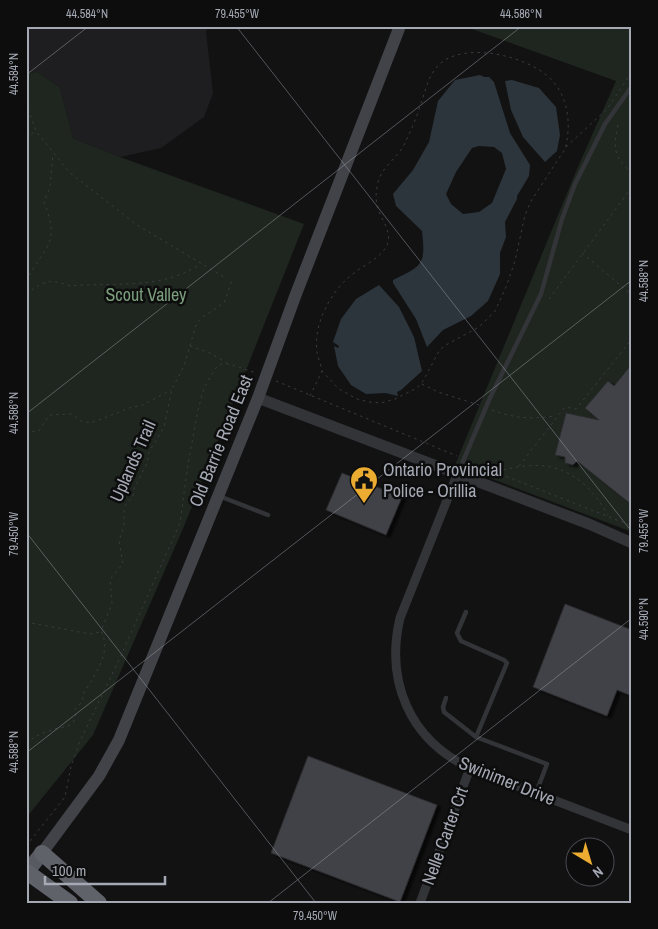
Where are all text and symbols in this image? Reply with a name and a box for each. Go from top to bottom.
text: 44.584°N [66,6,108,22]
text: 79.455°W [215,6,260,22]
text: 44.586°N [500,6,542,22]
text: 44.584°N [6,53,22,95]
text: 44.588°N [636,260,652,302]
park label: Scout Valley [106,282,187,307]
street label: Old Barrie Road East [183,371,258,511]
text: 44.586°N [6,392,22,434]
street label: Uplands Trail [103,416,162,506]
place label: Ontario Provincial Police - Orillia [383,457,502,503]
public building icon: Ontario Provincial Police - Orillia [349,465,379,504]
text: 79.455°W [636,508,652,553]
text: 79.450°W [6,511,22,556]
text: 44.590°N [636,598,652,640]
text: 44.588°N [6,731,22,773]
street label: Swinimer Drive [455,750,559,811]
street label: Nelle Carter Crt [415,783,474,888]
north arrow [566,836,616,886]
scale bar [45,854,165,886]
text: 100 m [52,860,86,881]
text: N [589,863,607,882]
text: 79.450°W [293,908,338,924]

